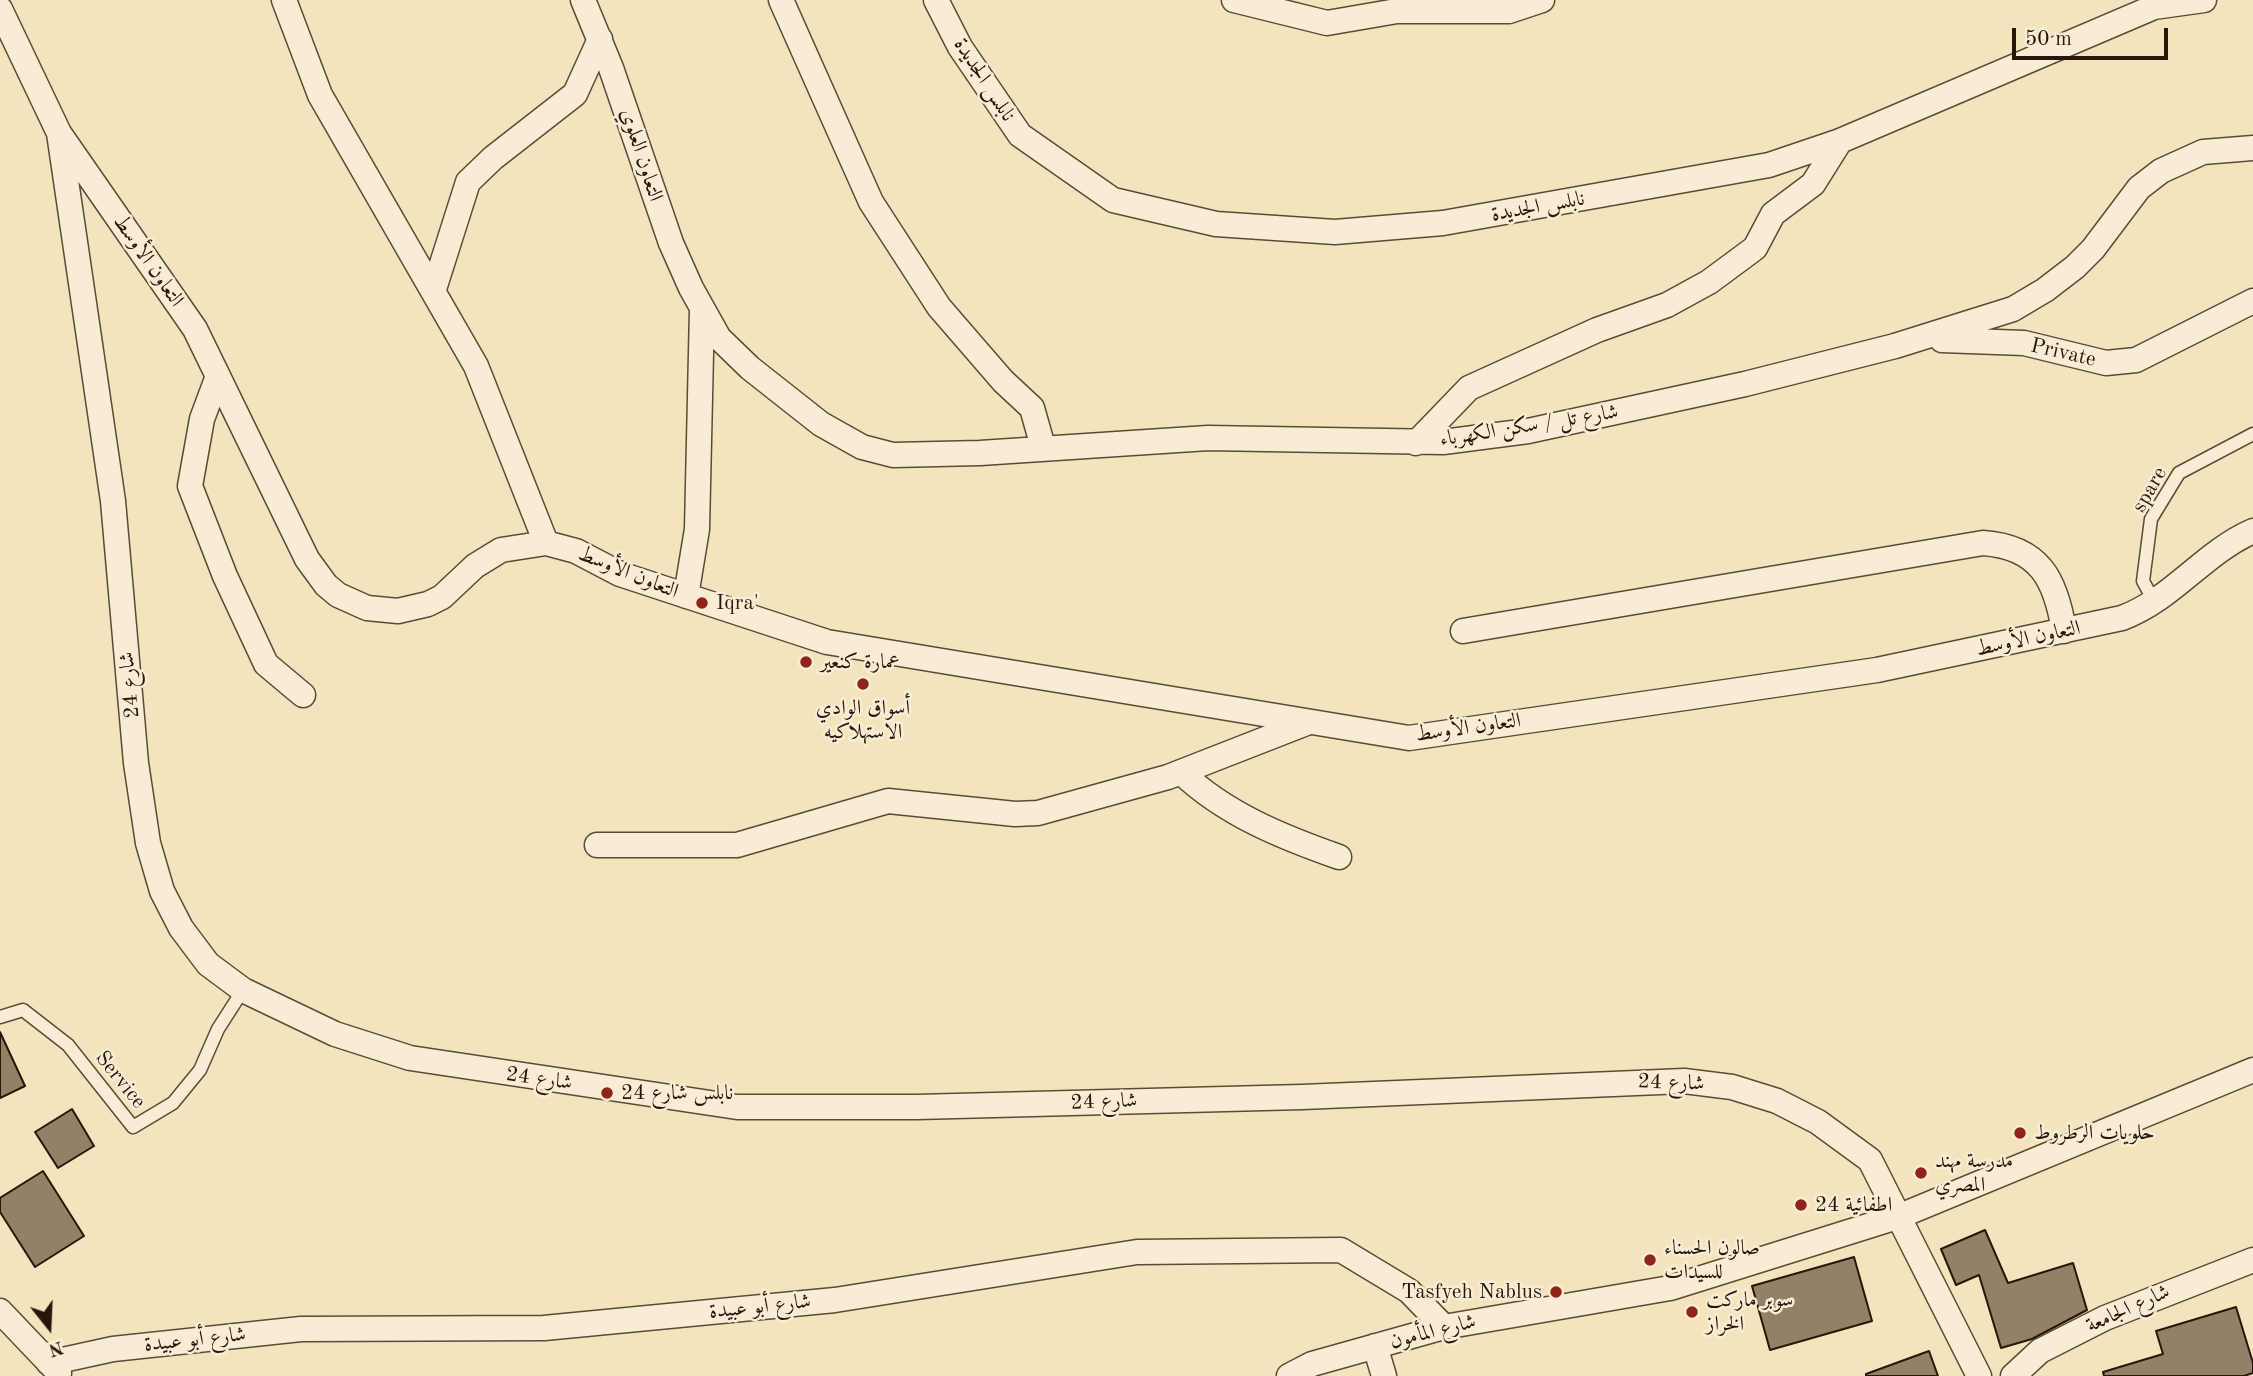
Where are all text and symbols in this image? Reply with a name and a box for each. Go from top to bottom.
scale bar [2015,14,2171,58]
text: 50 m [2025,29,2072,50]
street label: نابلس الجديدة [948,33,1020,127]
street label: التعاون العلوي [614,105,668,205]
street label: نابلس الجديدة [1489,186,1587,228]
street label: التعاون الأوسط [107,210,189,312]
street label: Private [2028,333,2098,373]
street label: شارع تل / سكن الكهرباء [1438,399,1620,453]
street label: spare [2127,463,2173,517]
street label: التعاون الأوسط [574,541,682,605]
place label: Iqra' [716,590,759,616]
marker: Iqra' [694,595,710,611]
street label: التعاون الأوسط [1973,616,2083,662]
place label: عمارة كنعير [820,649,900,675]
street label: شارع 24 [115,651,145,719]
marker: عمارة كنعير [798,654,814,670]
marker: أسواق الوادي الاستهلاكيه [855,676,871,692]
place label: أسواق الوادي الاستهلاكيه [816,695,910,745]
street label: التعاون الأوسط [1414,708,1522,748]
street label: Service [89,1046,151,1114]
street label: شارع 24 [504,1062,574,1096]
street label: شارع 24 [1637,1069,1705,1097]
place label: نابلس شارع 24 [621,1080,733,1106]
marker: نابلس شارع 24 [599,1085,615,1101]
street label: شارع 24 [1070,1088,1138,1116]
place label: حلويات الرطروط [2034,1120,2155,1146]
marker: حلويات الرطروط [2012,1125,2028,1141]
place label: مدرسة مهند المصري [1935,1148,2013,1198]
marker: مدرسة مهند المصري [1913,1165,1929,1181]
place label: اطفائية 24 [1815,1192,1892,1218]
marker: اطفائية 24 [1793,1197,1809,1213]
place label: صالون الحسناء للسيدات [1664,1235,1760,1285]
marker: صالون الحسناء للسيدات [1642,1252,1658,1268]
place label: Tasfyeh Nablus [1401,1279,1542,1305]
street label: شارع الجامعة [2082,1279,2174,1339]
marker: Tasfyeh Nablus [1548,1284,1564,1300]
place label: سوبر ماركت الخراز [1706,1287,1793,1337]
street label: شارع أبو عبيدة [708,1289,812,1325]
north arrow [14,1292,84,1362]
marker: سوبر ماركت الخراز [1684,1304,1700,1320]
street label: شارع المأمون [1387,1309,1479,1355]
street label: شارع أبو عبيدة [143,1322,247,1358]
text: N [46,1336,65,1359]

